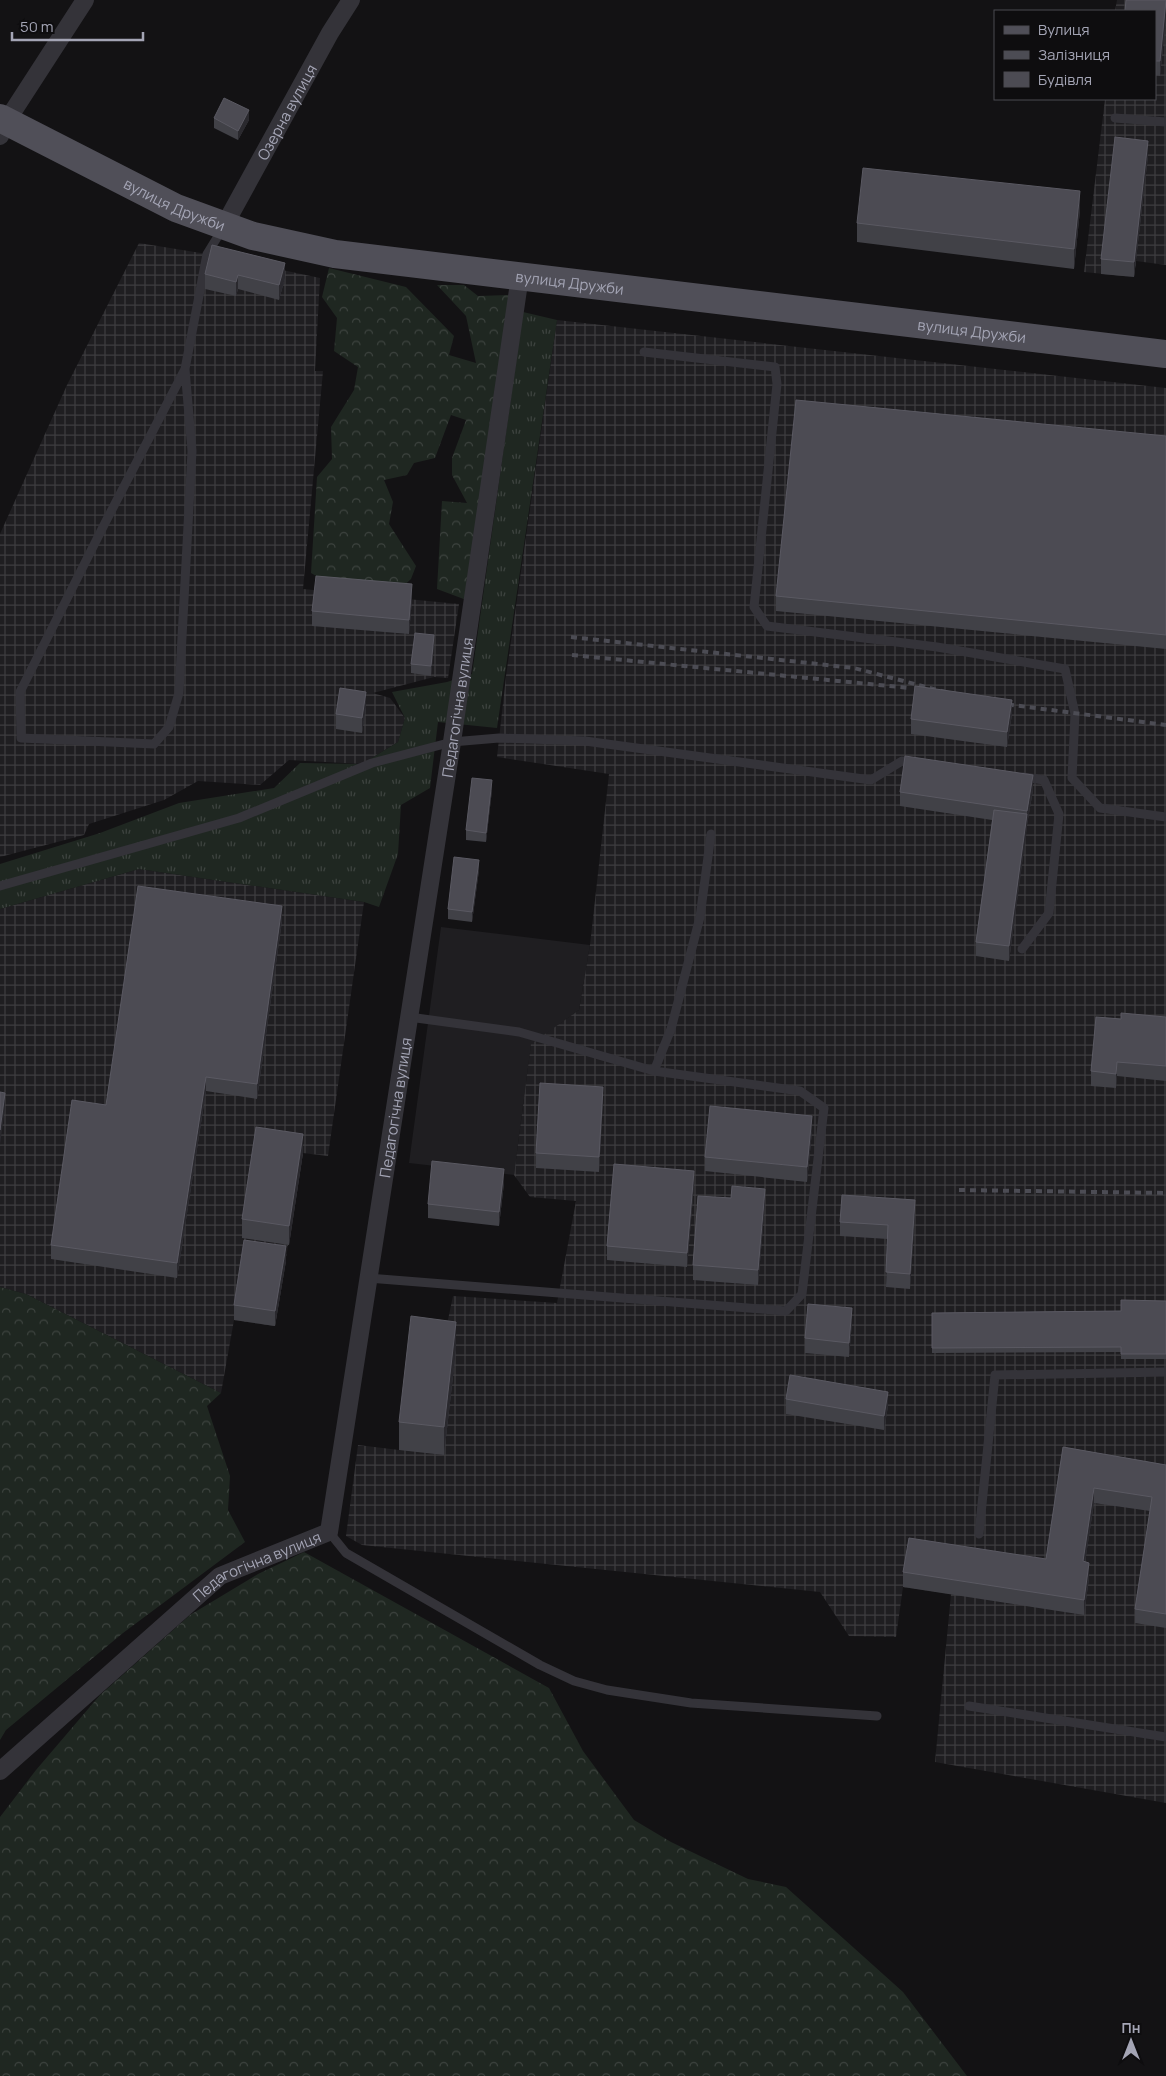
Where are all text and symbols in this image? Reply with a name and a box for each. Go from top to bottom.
scale bar [12,10,144,42]
legend [994,10,1156,100]
text: 50 m [20,16,54,37]
text: Вулиця [1038,19,1090,40]
text: Залізниця [1038,44,1110,65]
street label: Озерна вулиця [252,60,321,164]
text: Будівля [1038,69,1092,90]
street label: вулиця Дружби [120,173,228,236]
street label: вулиця Дружби [514,265,625,299]
street label: вулиця Дружби [917,314,1027,348]
street label: Педагогічна вулиця [436,636,478,779]
street label: Педагогічна вулиця [374,1036,416,1179]
street label: Педагогічна вулиця [188,1526,324,1606]
north arrow [1106,2016,1156,2066]
text: Пн [1122,2018,1140,2037]

